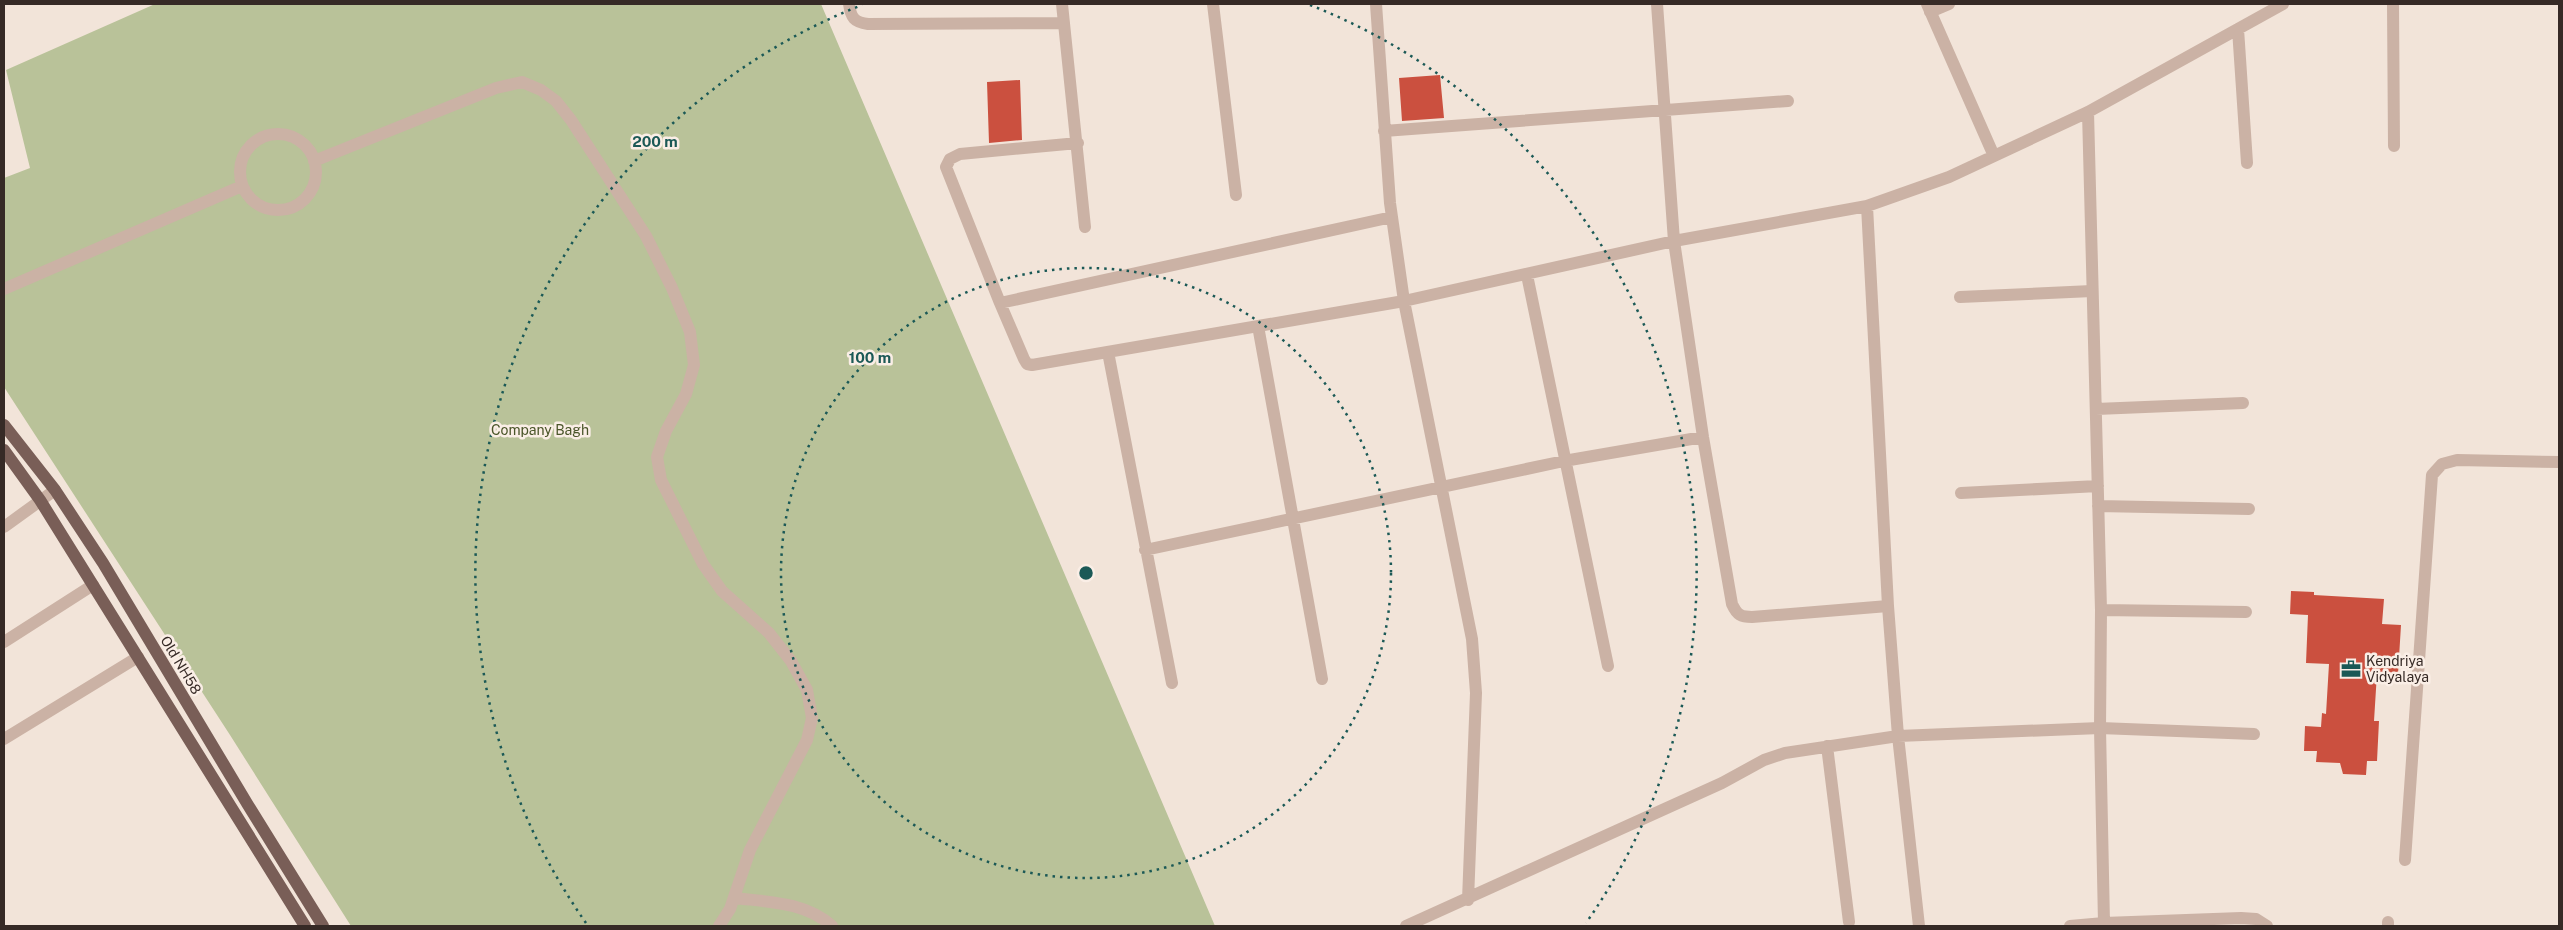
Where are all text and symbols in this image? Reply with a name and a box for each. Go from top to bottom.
text: 200 m [632,133,678,150]
text: 100 m [849,349,891,366]
park label: Company Bagh [491,422,589,438]
centre of rings [1077,564,1095,582]
street label: Old NH58 [157,633,205,697]
place label: Kendriya Vidyalaya [2366,653,2429,685]
office icon: Kendriya Vidyalaya [2340,658,2362,680]

